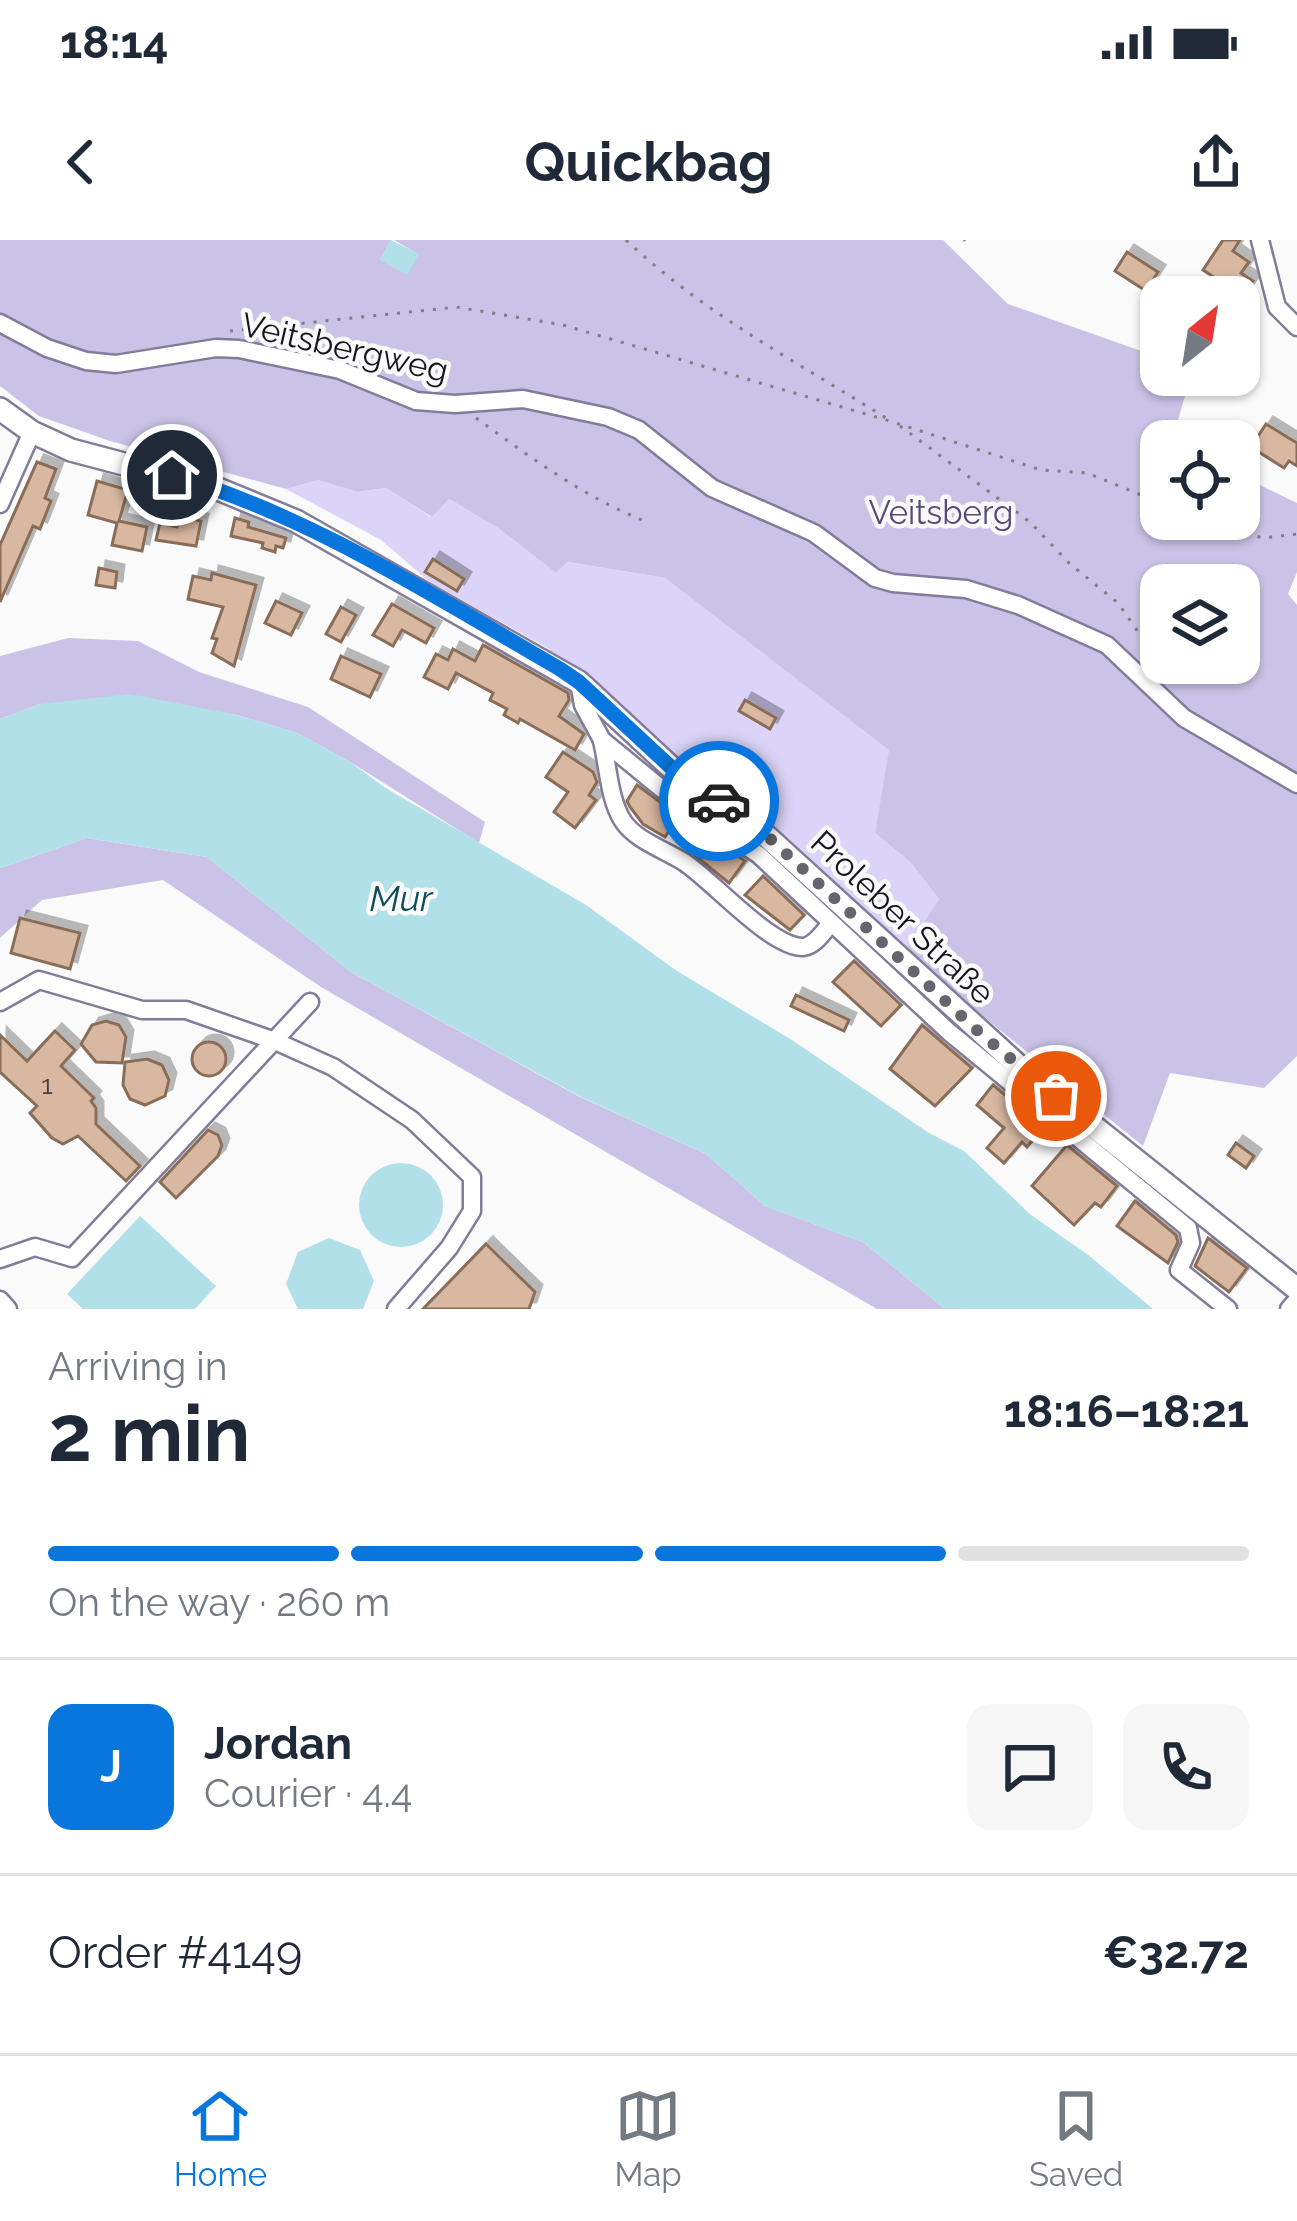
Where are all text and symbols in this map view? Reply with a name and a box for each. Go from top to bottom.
text: 18:14 [60,16,168,69]
icon: back [48,129,114,195]
icon: share [1183,129,1249,195]
text: Quickbag [525,130,772,194]
north arrow [1140,276,1260,396]
map controls [1140,276,1260,684]
street label: Veitsbergweg [238,305,452,390]
button: locate [1140,420,1260,540]
pin [121,424,223,526]
icon: home [139,442,205,508]
park label: Veitsberg [868,493,1014,532]
button: layers [1140,564,1260,684]
courier [659,741,779,861]
icon: car [686,768,752,834]
street label: Proleber Straße [803,823,1002,1012]
water label: Mur [369,877,434,919]
pin [1005,1045,1107,1147]
icon: bag [1023,1063,1089,1129]
house number: 1 [41,1069,53,1100]
text: Arriving in [48,1343,228,1389]
text: 18:16–18:21 [1004,1385,1249,1438]
text: 2 min [48,1388,250,1479]
text: On the way · 260 m [48,1579,390,1625]
button: chat [967,1704,1093,1830]
button: phone [1123,1704,1249,1830]
text: Jordan [204,1717,352,1770]
text: J [100,1740,122,1793]
text: Courier · 4.4 [204,1770,412,1816]
text: Order #4149 [48,1926,302,1979]
text: €32.72 [1103,1926,1249,1979]
tab: Home [174,2083,267,2194]
tab: Map [614,2083,682,2194]
tab: Saved [1029,2083,1123,2194]

